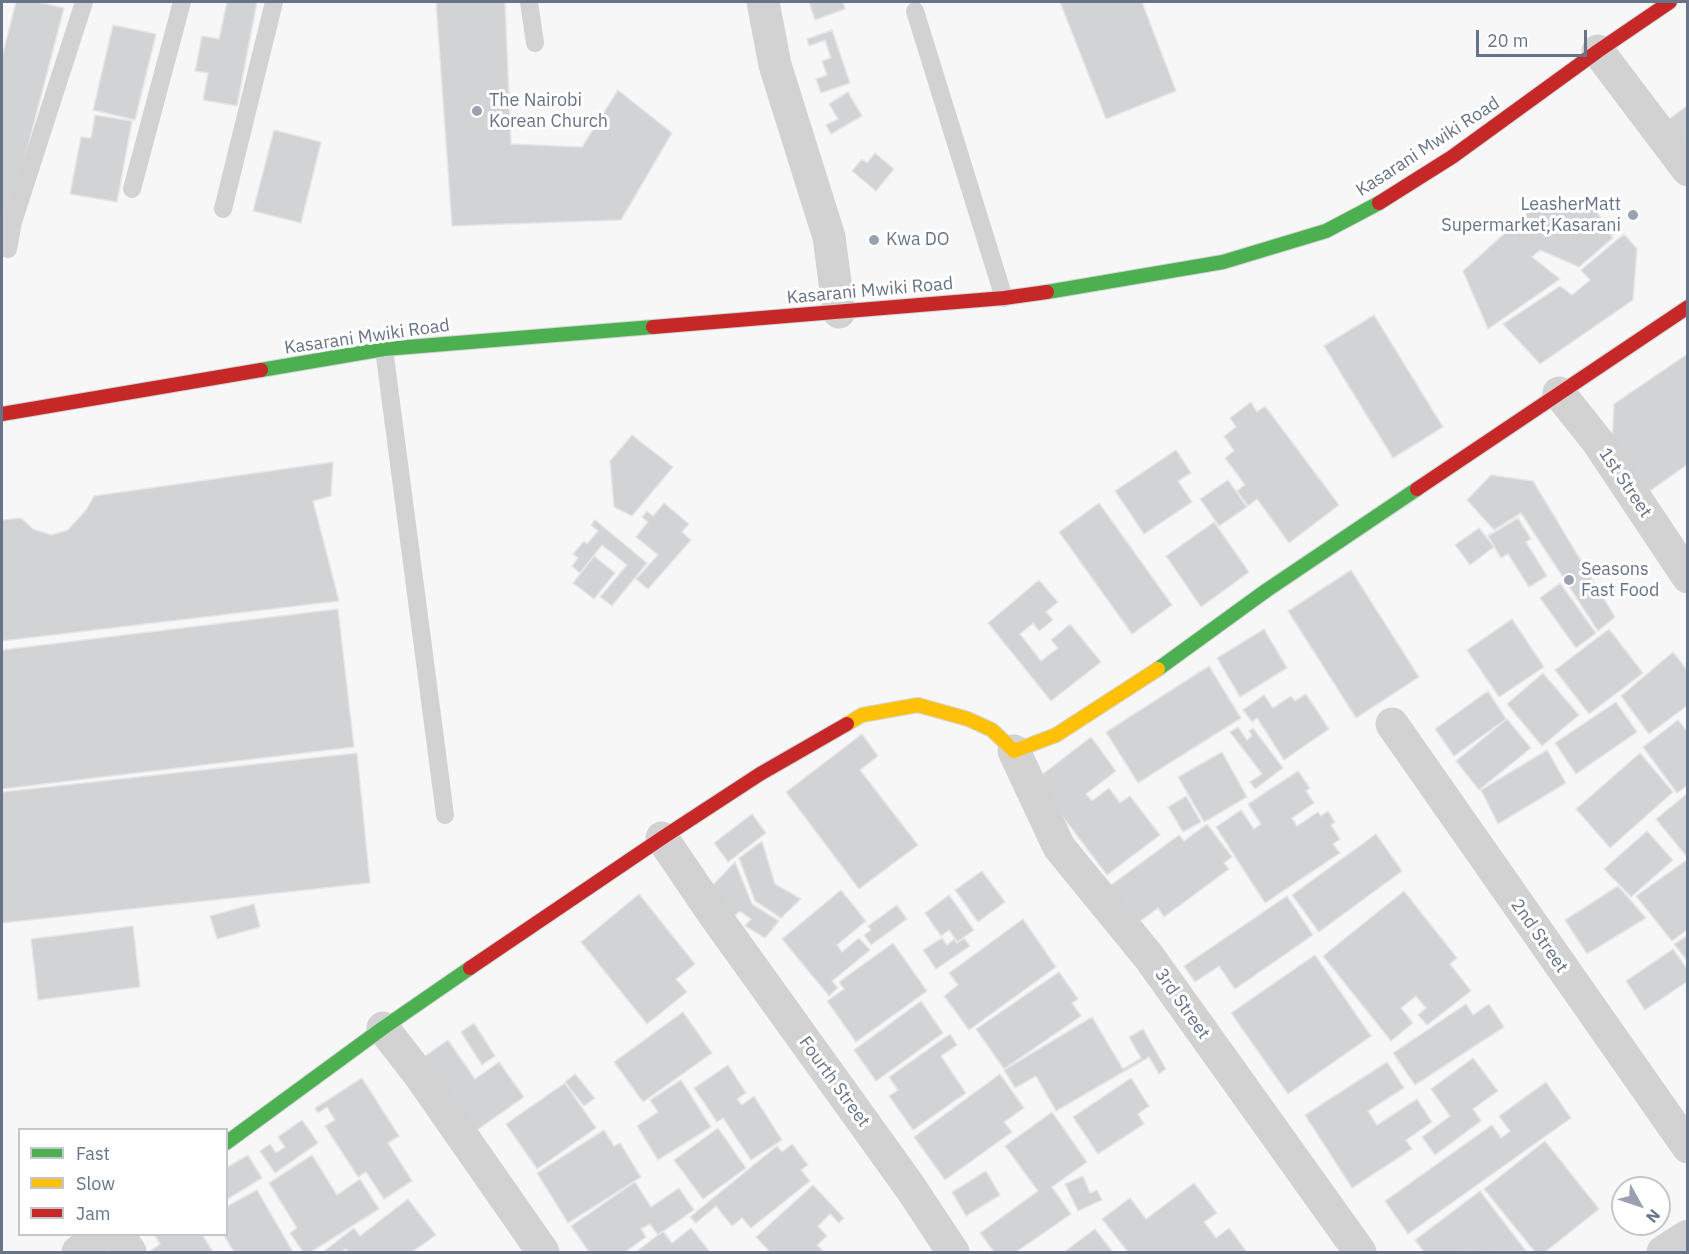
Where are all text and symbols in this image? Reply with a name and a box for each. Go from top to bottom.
scale bar [1479,18,1590,56]
text: 20 m [1487,29,1529,52]
place label: The Nairobi Korean Church [489,90,608,132]
street label: Kasarani Mwiki Road [1352,93,1504,201]
marker: The Nairobi Korean Church [470,104,484,118]
place label: LeasherMatt Supermarket,Kasarani [1441,194,1621,236]
marker: LeasherMatt Supermarket,Kasarani [1626,208,1640,222]
place label: Kwa DO [886,229,950,251]
marker: Kwa DO [867,233,881,247]
street label: Kasarani Mwiki Road [786,273,954,309]
street label: Kasarani Mwiki Road [283,315,451,359]
street label: 1st Street [1594,444,1656,522]
place label: Seasons Fast Food [1581,559,1659,602]
marker: Seasons Fast Food [1562,573,1576,587]
street label: 2nd Street [1506,895,1572,977]
street label: 3rd Street [1150,964,1214,1044]
street label: Fourth Street [794,1032,874,1132]
legend [18,1128,228,1236]
text: Fast [76,1142,110,1165]
text: Slow [76,1172,115,1195]
north arrow [1611,1176,1671,1236]
text: Jam [76,1202,111,1225]
text: N [1642,1205,1665,1227]

